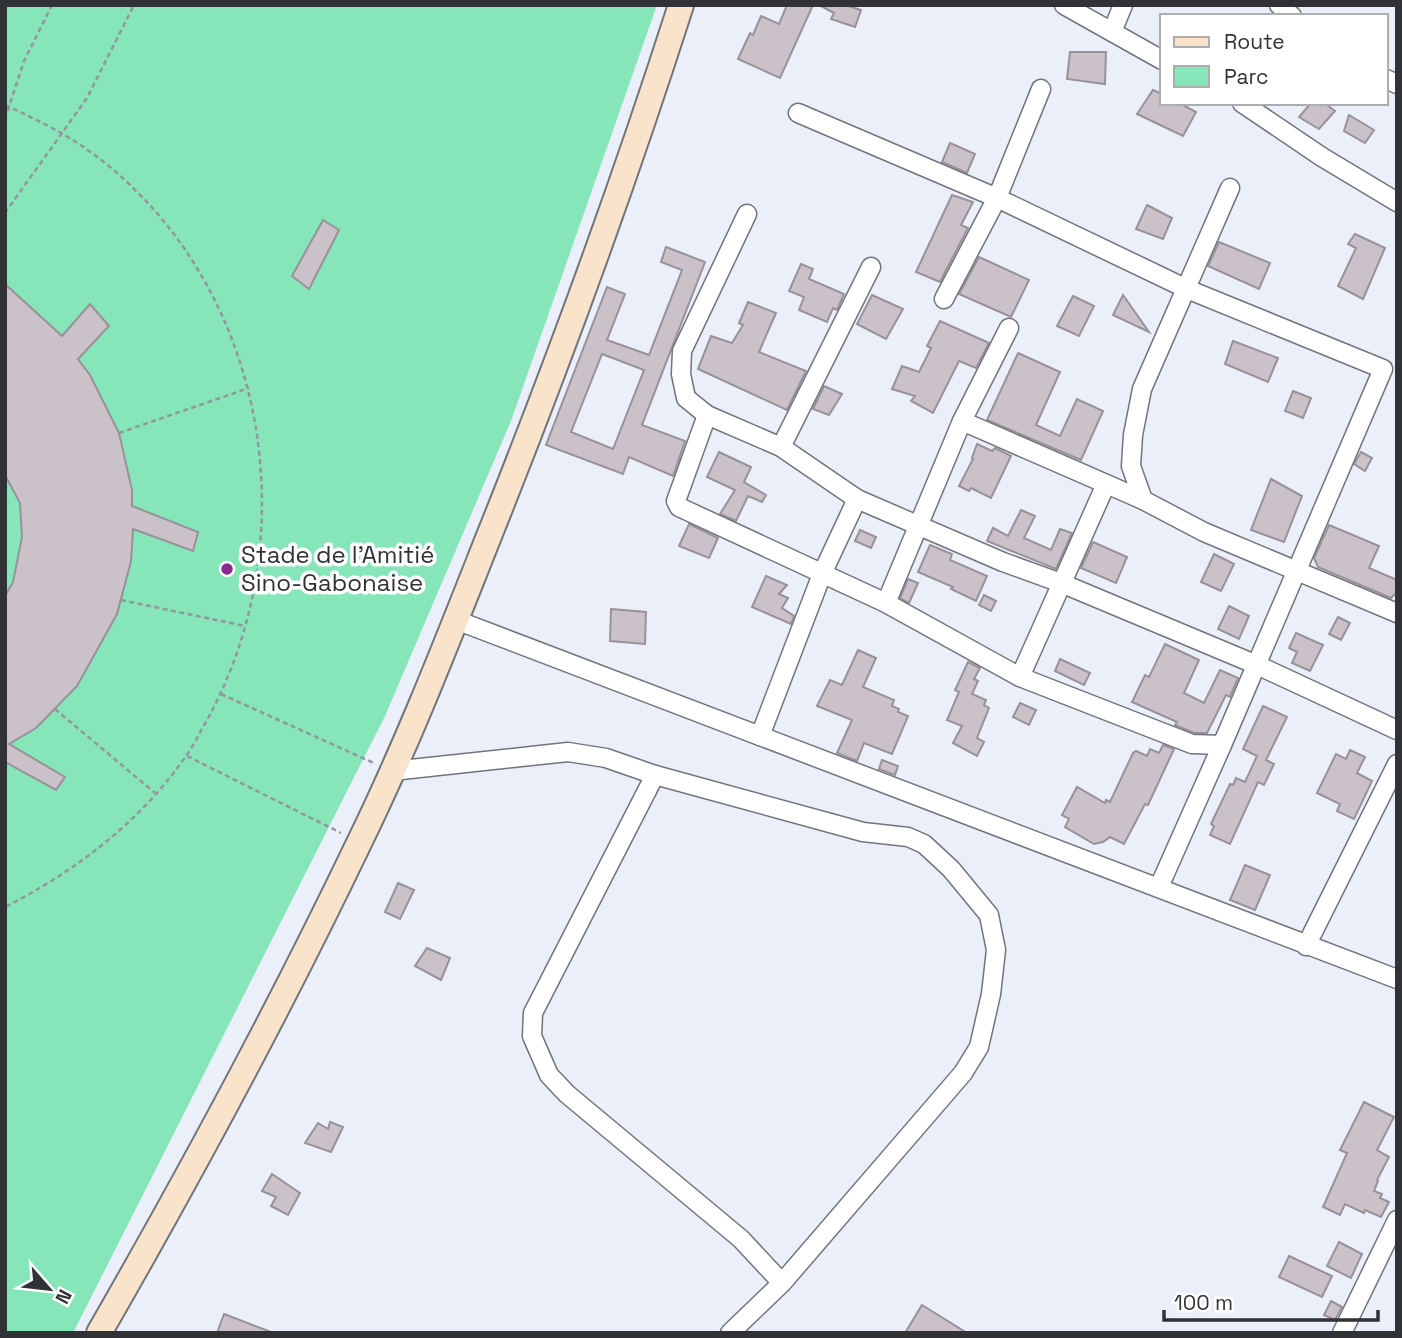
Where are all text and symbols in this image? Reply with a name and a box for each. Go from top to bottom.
legend [1160,14,1388,105]
text: Route [1224,28,1285,55]
text: Parc [1224,63,1269,90]
place label: Stade de l’Amitié Sino-Gabonaise [241,539,434,598]
marker: Stade de l’Amitié Sino-Gabonaise [219,561,235,577]
north arrow [14,1254,84,1324]
scale bar [1164,1278,1378,1322]
text: N [50,1285,78,1308]
text: 100 m [1174,1289,1233,1316]

